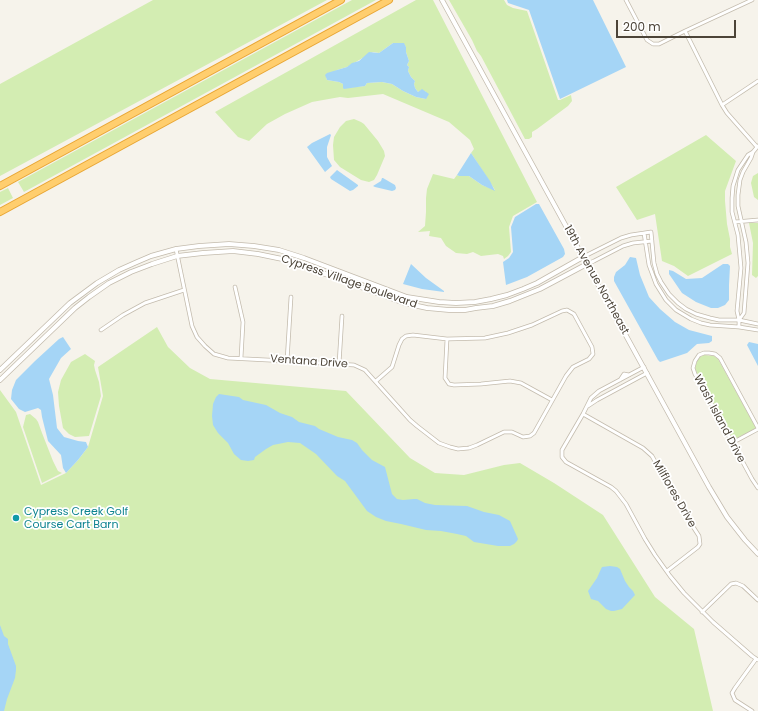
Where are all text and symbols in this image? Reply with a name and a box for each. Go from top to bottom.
scale bar [618,12,738,38]
text: 200 m [623,18,661,35]
street label: 19th Avenue Northeast [561,223,631,337]
street label: Cypress Village Boulevard [279,252,419,312]
street label: Ventana Drive [270,353,348,371]
street label: Wash Island Drive [690,373,748,465]
street label: Milflores Drive [649,458,699,530]
place label: Cypress Creek Golf Course Cart Barn [24,505,128,531]
marker: Cypress Creek Golf Course Cart Barn [11,513,21,523]

